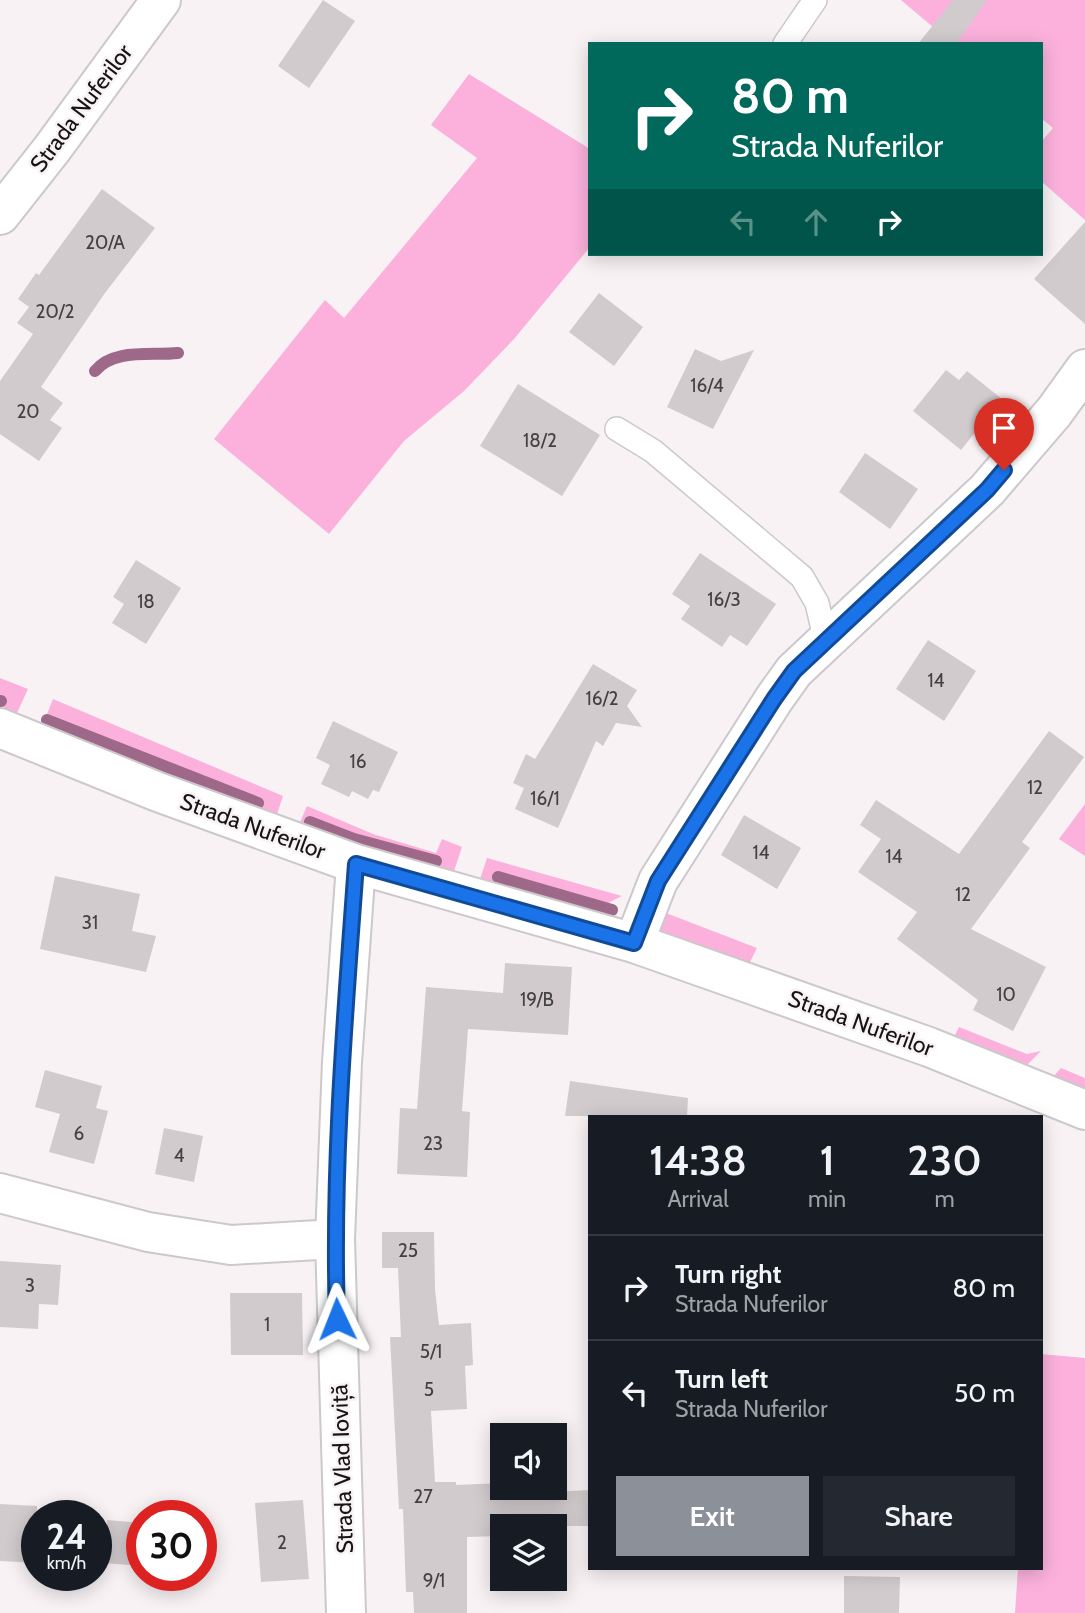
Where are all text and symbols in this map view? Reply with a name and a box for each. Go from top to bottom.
street label: Strada Nuferilor [24,38,139,177]
text: 80 m [731,66,849,125]
icon: right [616,70,707,161]
text: Strada Nuferilor [731,126,943,165]
icon: left [724,203,762,241]
icon: ahead [797,203,835,241]
icon: right [870,203,908,241]
house number: 20/A [85,231,125,254]
house number: 20/2 [35,300,75,323]
house number: 16/4 [690,374,724,397]
pin [974,398,1034,470]
house number: 20 [16,400,40,423]
icon: arrive [985,409,1023,447]
house number: 18/2 [523,429,557,452]
house number: 16/3 [707,588,741,611]
house number: 18 [137,590,155,613]
house number: 14 [927,669,945,692]
house number: 16/2 [585,687,619,710]
house number: 16 [350,750,367,773]
house number: 12 [1027,776,1043,799]
street label: Strada Nuferilor [177,787,330,865]
house number: 16/1 [530,787,560,810]
house number: 14 [752,841,770,864]
house number: 14 [885,845,903,868]
house number: 12 [955,883,971,906]
house number: 31 [82,911,98,934]
house number: 10 [996,983,1016,1006]
street label: Strada Nuferilor [785,984,938,1062]
house number: 19/B [520,988,554,1011]
house number: 6 [74,1122,84,1145]
house number: 23 [423,1132,443,1155]
text: 14:38 [649,1134,747,1186]
text: 1 [820,1134,834,1186]
text: 230 [907,1134,982,1186]
house number: 4 [174,1144,185,1167]
text: Arrival [667,1185,729,1213]
text: min [808,1185,846,1213]
text: m [934,1185,955,1213]
house number: 25 [398,1239,418,1262]
text: Turn right [675,1258,781,1290]
icon: right [616,1269,654,1307]
text: 80 m [952,1272,1015,1304]
house number: 3 [25,1274,35,1297]
position arrow [300,1282,374,1356]
text: Strada Nuferilor [675,1290,828,1318]
house number: 1 [264,1313,270,1336]
house number: 5/1 [420,1340,442,1363]
text: Turn left [675,1363,768,1395]
icon: left [616,1374,654,1412]
text: 50 m [954,1377,1015,1409]
house number: 5 [424,1378,434,1401]
street label: Strada Vlad Ioviță [325,1384,360,1554]
text: Strada Nuferilor [675,1395,828,1423]
map controls [490,1423,567,1591]
button: sound [490,1423,567,1500]
button: Exit [616,1476,809,1556]
button: Share [823,1476,1015,1556]
house number: 27 [413,1485,433,1508]
speed limit sign: 30 [126,1500,217,1591]
button: layers [490,1514,567,1591]
text: 24 [46,1515,87,1558]
house number: 2 [277,1531,287,1554]
text: km/h [47,1552,86,1574]
house number: 9/1 [423,1569,445,1592]

